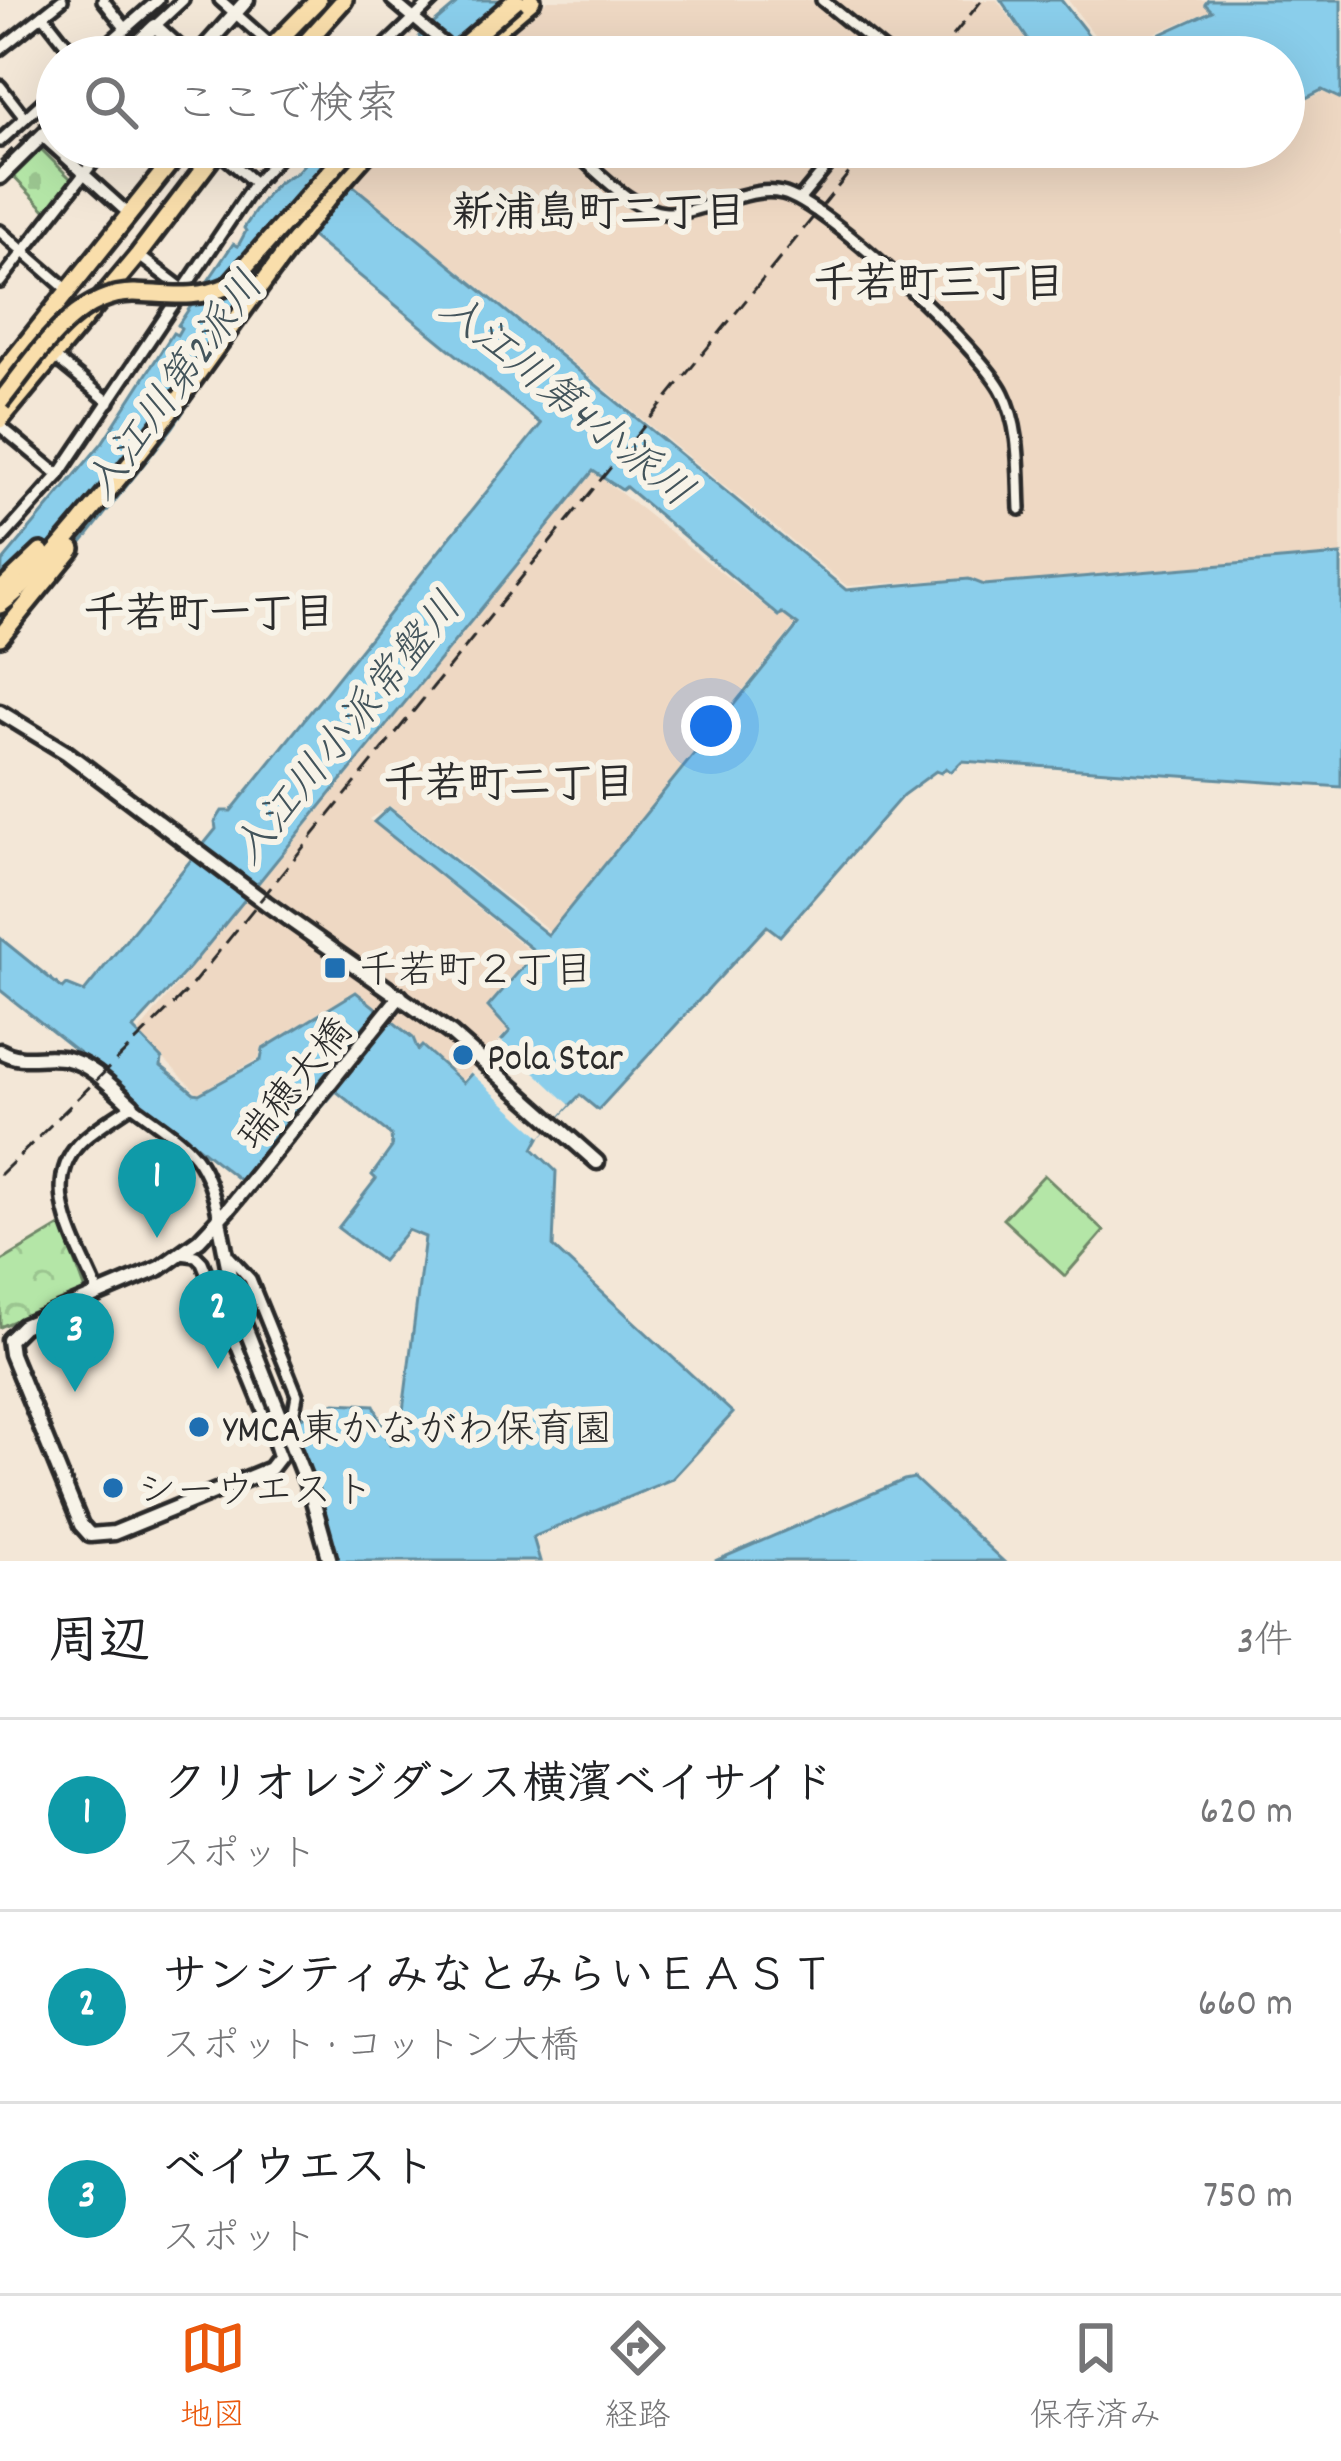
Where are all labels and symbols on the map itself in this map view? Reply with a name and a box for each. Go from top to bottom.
district label: 新浦島町二丁目 [452,187,746,247]
district label: 千若町三丁目 [813,258,1065,318]
water label: 入江川第2派川 [74,261,281,515]
water label: 入江川第4小派川 [424,282,703,525]
water label: 入江川小派常盤川 [221,582,479,881]
district label: 千若町一丁目 [83,588,335,648]
your location [681,696,741,756]
district label: 千若町二丁目 [383,758,635,818]
place label: 千若町２丁目 [359,947,593,1002]
marker: 千若町２丁目 [322,955,348,981]
street label: 瑞穂大橋 [228,1008,369,1164]
place label: Pola Star [487,1034,623,1089]
marker: Pola Star [450,1042,476,1068]
pin: 1 [118,1139,196,1238]
pin: 2 [179,1270,257,1369]
pin: 3 [36,1293,114,1392]
place label: YMCA東かながわ保育園 [223,1406,613,1461]
marker: YMCA東かながわ保育園 [186,1414,212,1440]
place label: シーウエスト [137,1467,374,1522]
marker: シーウエスト [100,1475,126,1501]

